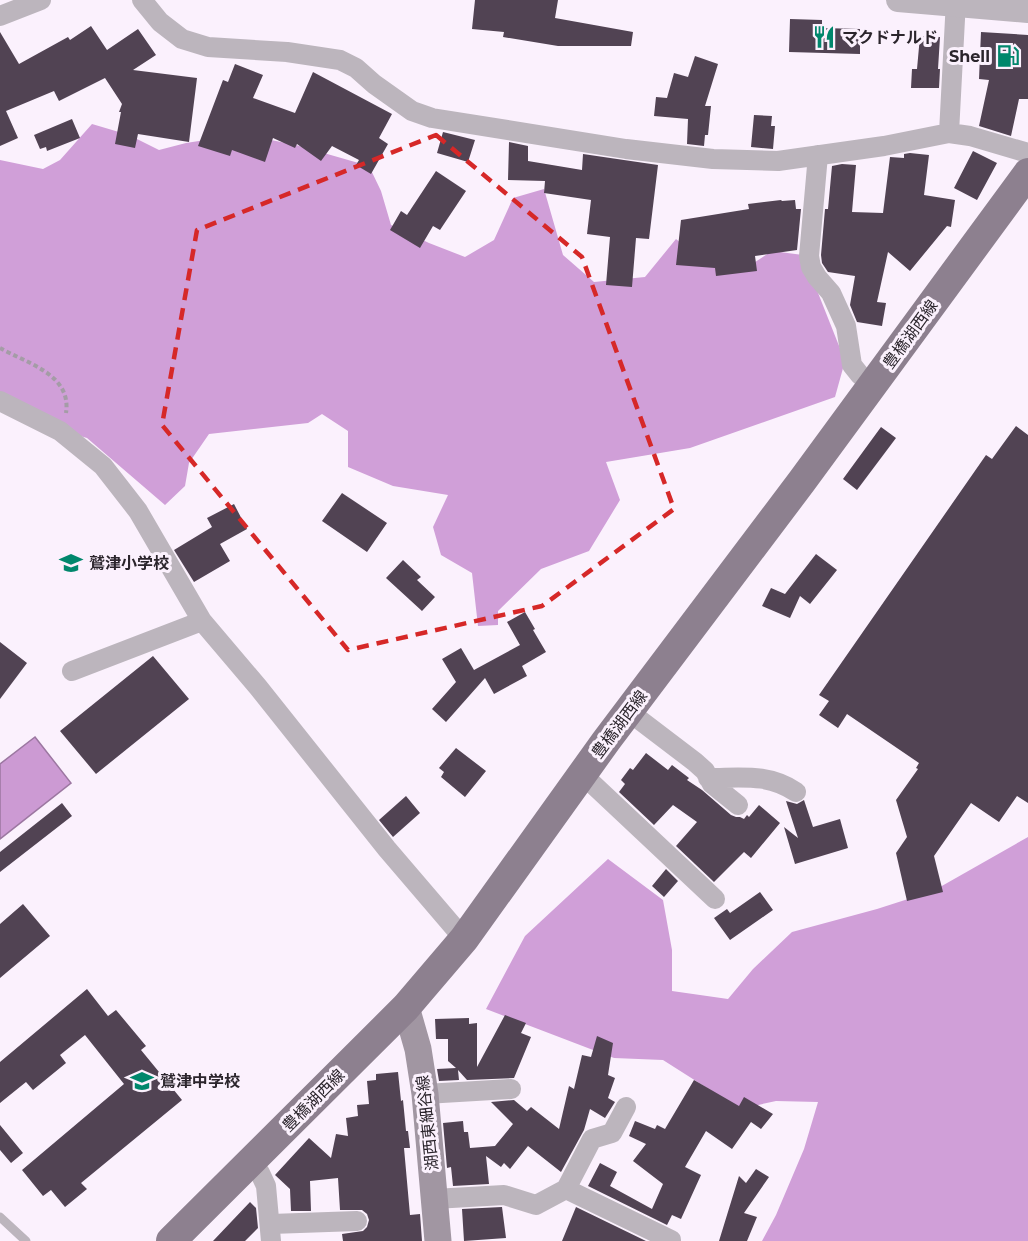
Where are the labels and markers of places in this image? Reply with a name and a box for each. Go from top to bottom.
restaurant icon: マクドナルド [811,24,837,50]
place label: マクドナルド [842,28,938,47]
fuel station icon: Shell [995,43,1021,69]
place label: Shell [949,47,990,66]
school or university icon: 鷲津小学校 [58,550,84,576]
place label: 鷲津小学校 [89,554,169,573]
school or university icon: 鷲津中学校 [129,1068,155,1094]
place label: 鷲津中学校 [160,1072,240,1091]

